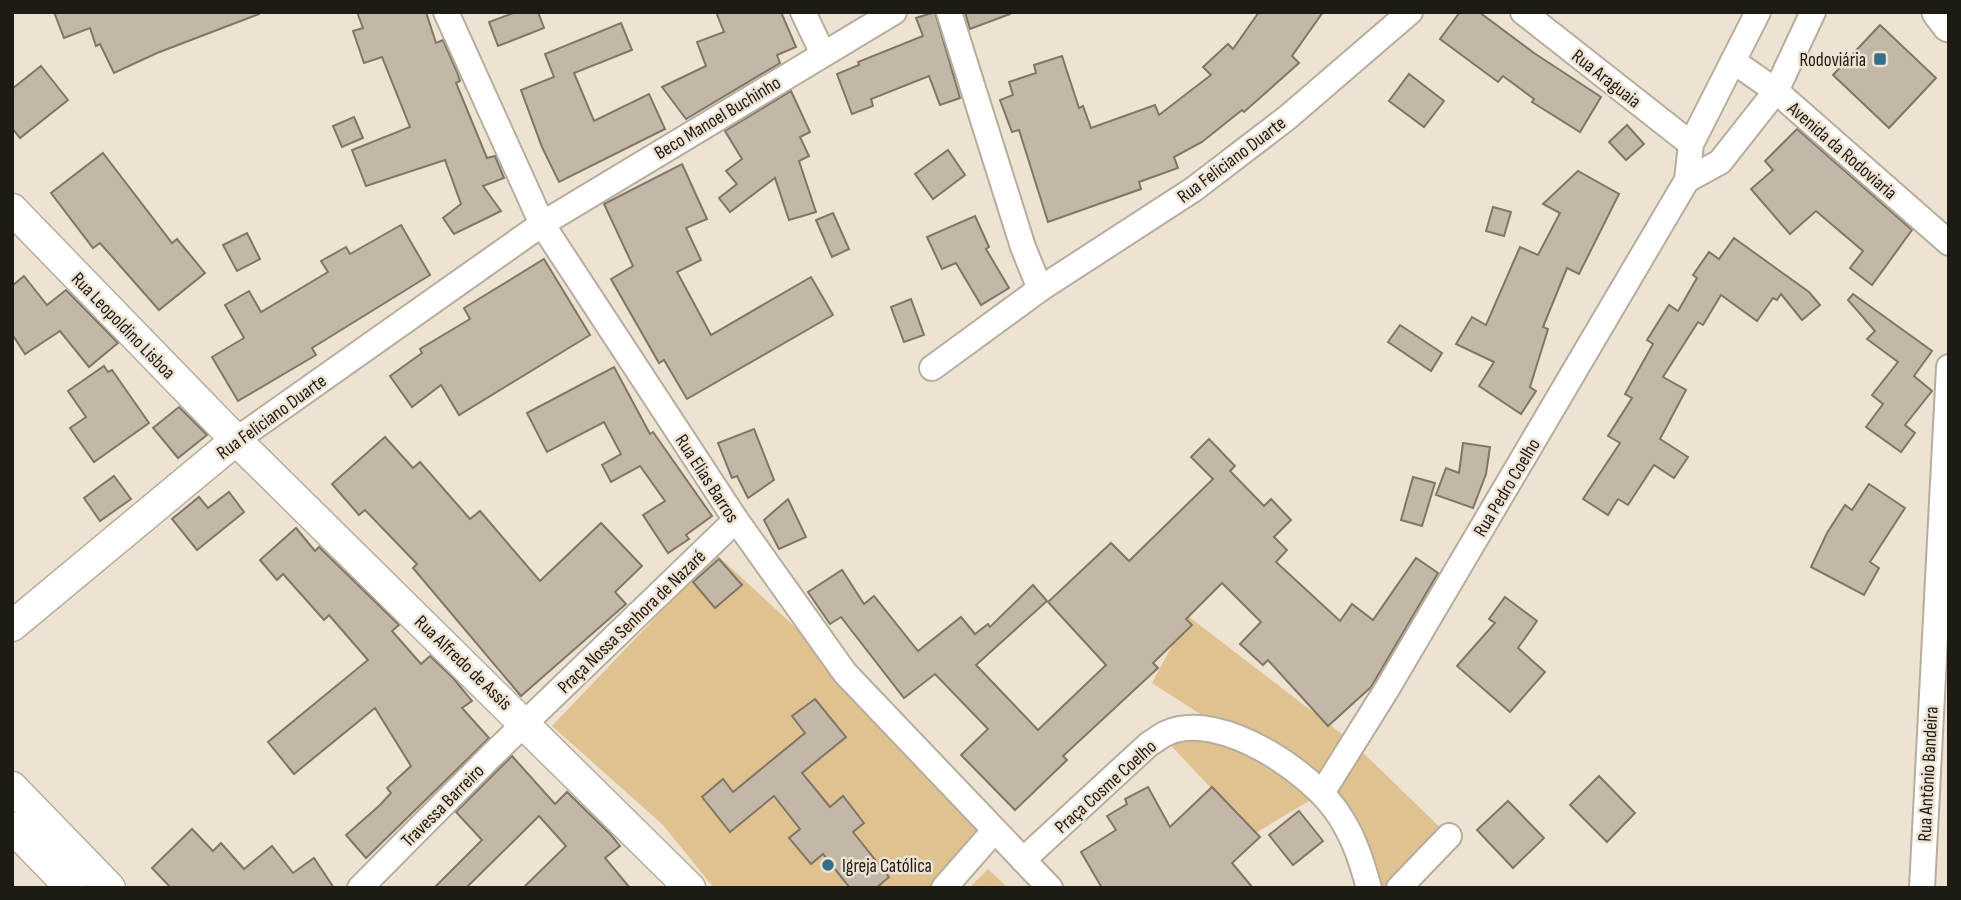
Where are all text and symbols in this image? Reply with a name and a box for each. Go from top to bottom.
street label: Rua Araguaia [1567,45,1645,113]
place label: Rodoviária [1799,49,1866,72]
marker: Rodoviária [1872,51,1888,67]
street label: Beco Manoel Buchinho [650,72,785,165]
street label: Avenida da Rodoviaria [1782,97,1901,205]
street label: Rua Feliciano Duarte [1173,112,1291,209]
street label: Rua Leopoldino Lisboa [66,268,180,384]
street label: Rua Feliciano Duarte [212,370,331,465]
street label: Rua Elias Barros [670,430,744,527]
street label: Rua Pedro Coelho [1469,434,1546,541]
street label: Praça Nossa Senhora de Nazaré [553,545,711,699]
street label: Rua Alfredo de Assis [409,611,517,715]
street label: Rua Antônio Bandeira [1913,706,1944,842]
street label: Praça Cosme Coelho [1050,735,1162,839]
street label: Travessa Barreiro [397,760,489,852]
place label: Igreja Católica [842,855,932,878]
marker: Igreja Católica [820,857,836,873]

